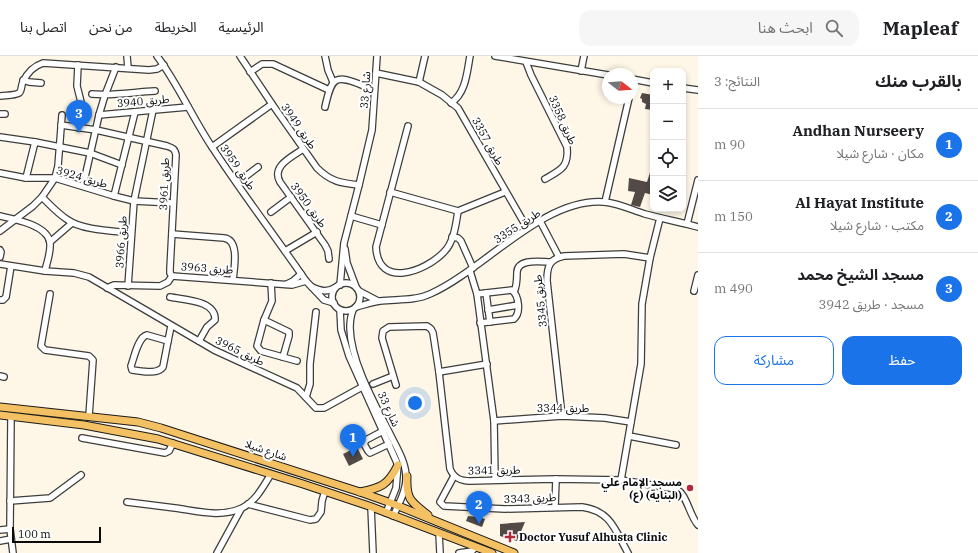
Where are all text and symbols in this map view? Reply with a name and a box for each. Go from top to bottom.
search box [579,10,859,46]
text: Mapleaf [883,16,958,40]
icon: search [823,17,845,39]
text: اتصل بنا [20,18,67,36]
text: من نحن [89,18,133,36]
text: الخريطة [155,18,197,36]
text: الرئيسية [219,18,264,36]
text: ابحث هنا [758,18,813,37]
north arrow [602,68,638,104]
map controls [650,68,686,212]
button: + [650,68,686,104]
text: بالقرب منك [875,70,962,92]
street label: شارع 33 [357,71,374,109]
text: النتائج: 3 [714,73,760,90]
street label: طريق 3940 [116,92,170,110]
street label: طريق 3358 [546,93,580,147]
pin: 3 [66,100,92,133]
street label: طريق 3949 [278,100,320,152]
button: − [650,104,686,140]
street label: طريق 3357 [469,115,507,167]
text: Andhan Nurseery [792,121,924,140]
text: 90 m [714,136,745,153]
text: 1 [945,136,953,153]
button: locate [650,140,686,176]
street label: طريق 3959 [217,141,259,193]
text: مكان · شارع شيلا [836,145,924,162]
street label: طريق 3961 [156,157,172,211]
street label: طريق 3924 [55,163,109,191]
button: layers [650,176,686,212]
street label: طريق 3950 [288,180,330,230]
text: Al Hayat Institute [795,193,924,212]
street label: طريق 3355 [491,206,543,246]
text: 150 m [714,208,753,225]
text: 2 [945,208,953,225]
street label: طريق 3966 [112,215,130,269]
text: مكتب · شارع شيلا [830,217,924,234]
street label: طريق 3963 [180,259,234,277]
text: مسجد الشيخ محمد [797,265,924,284]
street label: طريق 3345 [530,274,550,328]
text: 490 m [714,280,753,297]
text: 3 [945,280,953,297]
text: مسجد · طريق 3942 [819,296,924,313]
street label: طريق 3965 [213,333,267,369]
button: مشاركة [714,336,834,385]
button: حفظ [842,336,962,385]
street label: شارع 33 [374,389,403,430]
your location [405,393,425,413]
street label: طريق 3344 [537,401,589,415]
pin: 1 [340,424,366,457]
street label: شارع شيلا [243,436,289,465]
street label: طريق 3341 [468,463,520,478]
place label: مسجد الإمام علي (ع) (البناية) [601,475,682,503]
marker: مسجد الإمام علي (ع) (البناية) [685,483,695,493]
street label: طريق 3343 [503,490,557,506]
pin: 2 [466,491,492,524]
scale bar [12,525,101,544]
text: 100 m [18,527,51,541]
place label: Doctor Yusuf Alhusta Clinic [519,530,667,544]
marker: Doctor Yusuf Alhusta Clinic [504,531,516,543]

